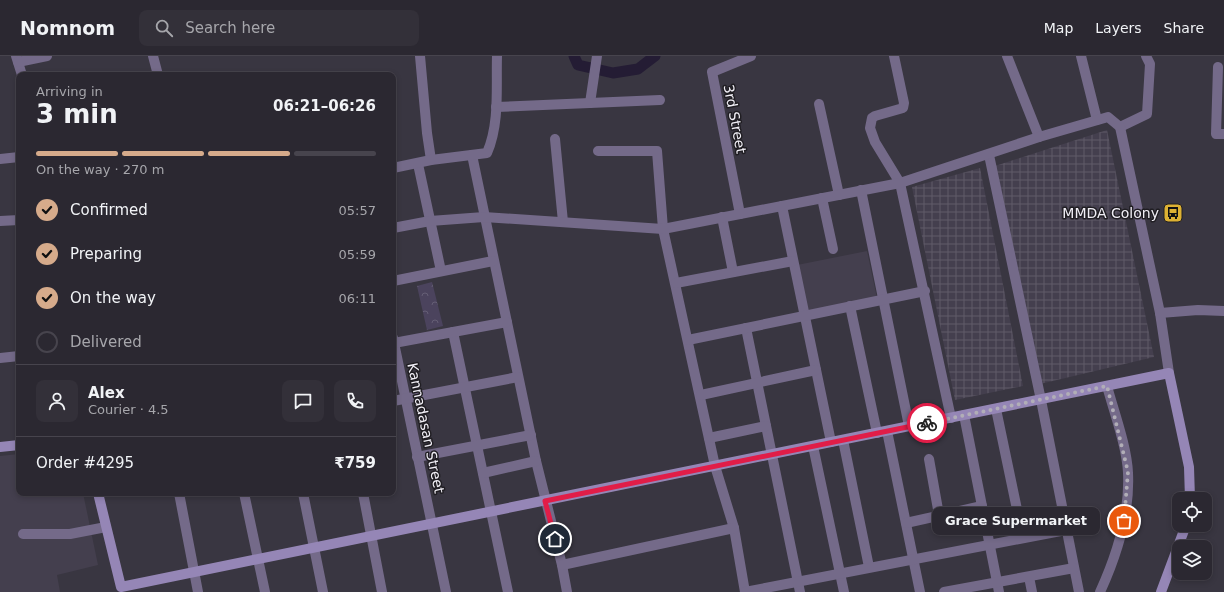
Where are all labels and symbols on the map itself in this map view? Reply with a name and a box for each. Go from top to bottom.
street label: 3rd Street [720,83,750,156]
bus stop icon: MMDA Colony [1162,202,1184,224]
place label: MMDA Colony [1062,205,1159,221]
street label: Kannadasan Street [404,361,448,495]
courier [907,403,947,443]
pin [1107,504,1141,538]
callout: Grace Supermarket [932,507,1100,535]
pin [538,522,572,556]

